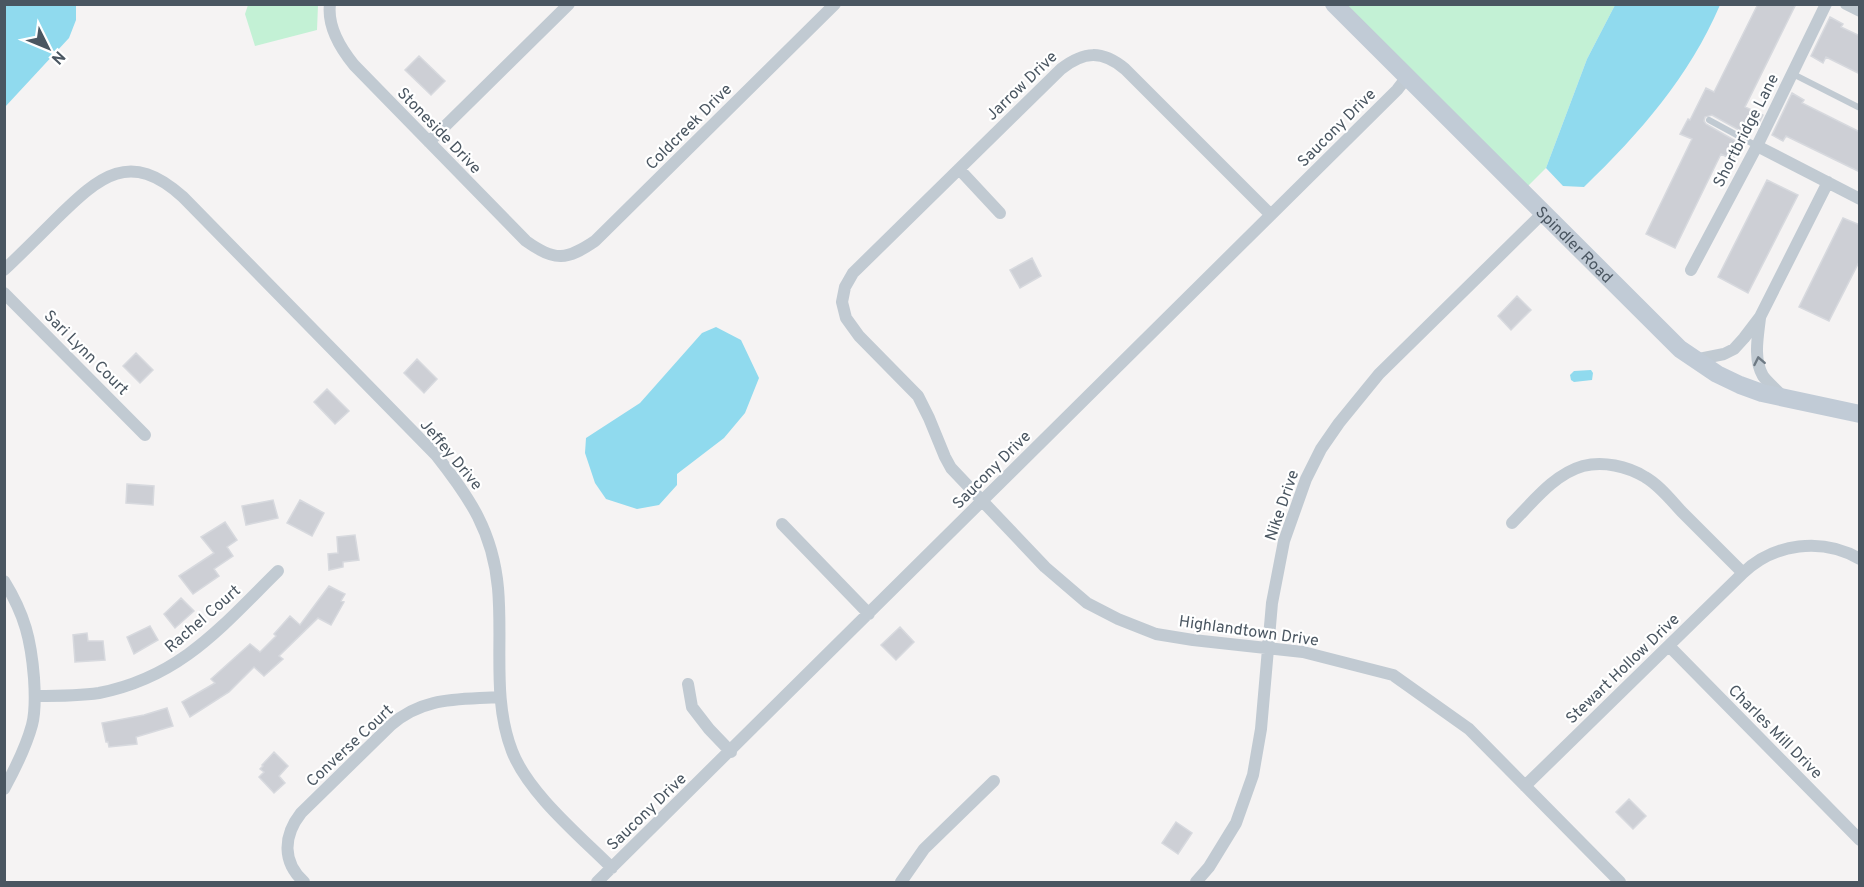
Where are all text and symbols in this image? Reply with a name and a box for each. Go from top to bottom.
north arrow [18,18,78,78]
text: N [46,46,69,68]
street label: Jarrow Drive [983,48,1062,125]
street label: Shortbridge Lane [1710,71,1784,191]
street label: Coldcreek Drive [642,80,737,175]
street label: Stoneside Drive [392,84,485,179]
street label: Saucony Drive [1294,85,1381,172]
street label: Spindler Road [1531,203,1616,288]
street label: Sari Lynn Court [39,307,132,400]
one-way arrow [1754,356,1766,366]
street label: Jeffey Drive [415,416,486,495]
street label: Saucony Drive [949,427,1036,514]
street label: Nike Drive [1261,468,1304,544]
street label: Rachel Court [161,581,245,658]
street label: Stewart Hollow Drive [1562,610,1684,729]
street label: Highlandtown Drive [1177,612,1320,652]
street label: Charles Mill Drive [1723,681,1826,784]
street label: Converse Court [303,701,398,792]
street label: Saucony Drive [603,769,691,855]

